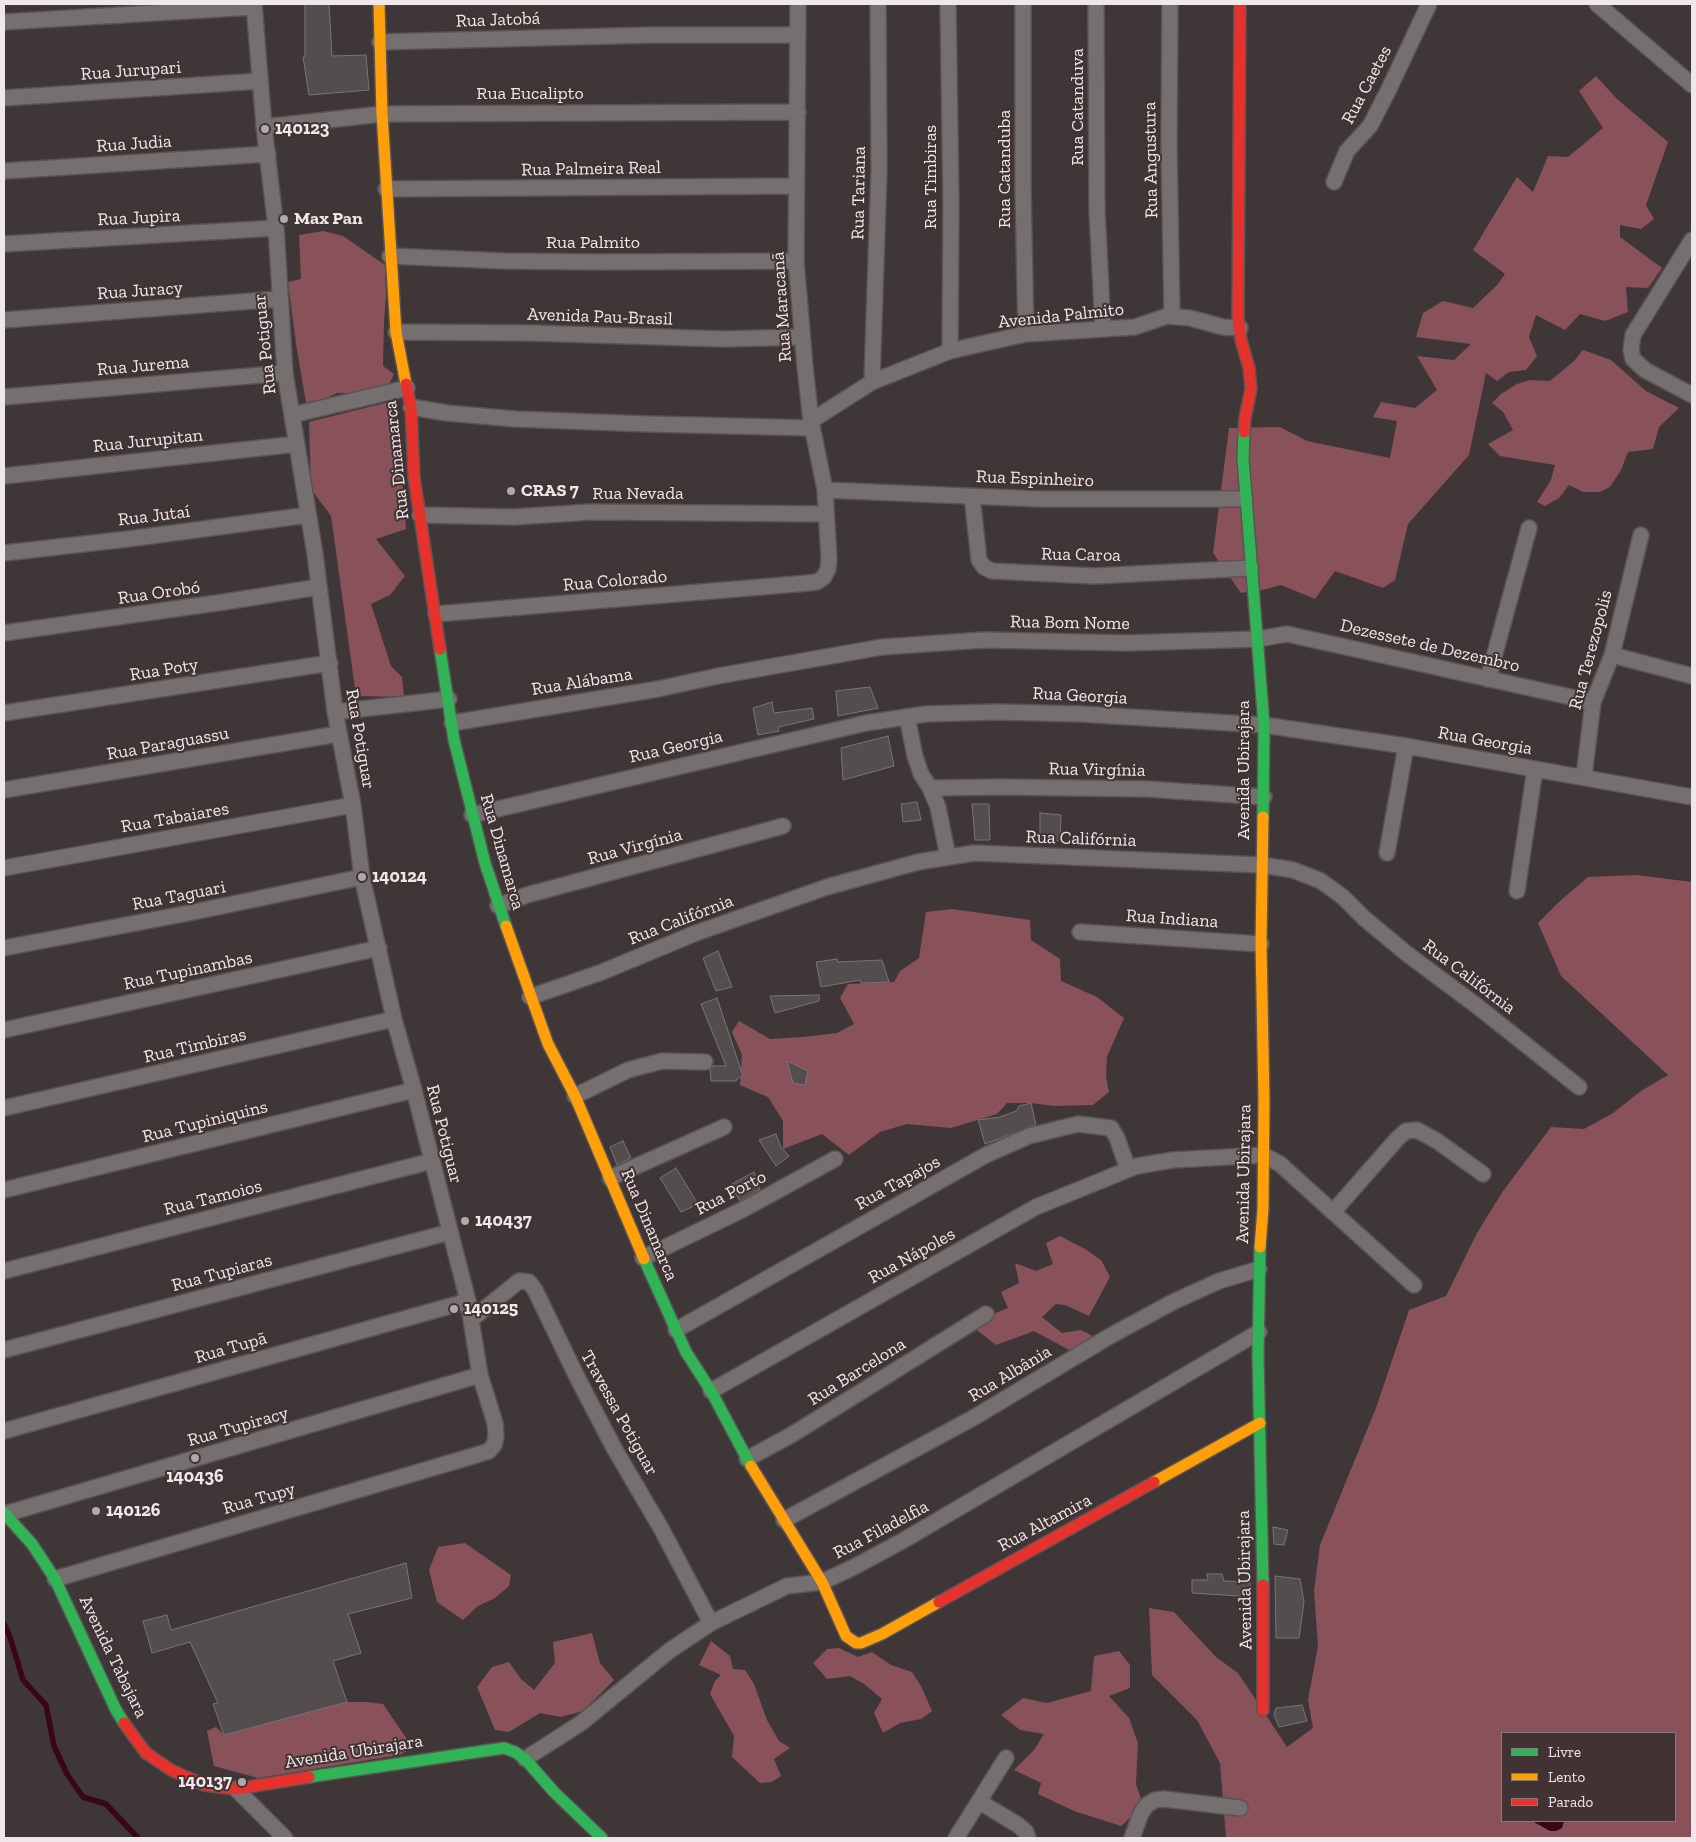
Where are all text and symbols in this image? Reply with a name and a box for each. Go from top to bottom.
street label: Rua Jatobá [455,8,541,32]
street label: Rua Caetes [1337,42,1397,128]
street label: Rua Catanduva [1067,48,1089,166]
street label: Rua Jurupari [80,57,182,85]
street label: Rua Eucalipto [476,83,584,105]
street label: Rua Angustura [1139,101,1163,219]
street label: Rua Catanduba [994,110,1016,228]
place label: 140123 [275,118,329,140]
marker: 140123 [259,123,271,135]
street label: Rua Timbiras [920,125,942,229]
street label: Rua Judia [96,131,172,157]
street label: Rua Tariana [847,146,871,240]
street label: Rua Palmeira Real [521,157,661,181]
street label: Rua Jupira [97,205,181,231]
place label: Max Pan [294,208,363,230]
marker: Max Pan [278,213,290,225]
street label: Rua Palmito [546,232,640,254]
street label: Rua Maracanã [767,251,797,363]
street label: Rua Juracy [97,277,183,305]
street label: Rua Potiguar [249,293,281,395]
street label: Avenida Palmito [997,299,1125,333]
street label: Avenida Pau-Brasil [527,304,673,330]
street label: Rua Jurema [96,351,190,381]
street label: Rua Dinamarca [380,399,414,521]
street label: Rua Jurupitan [92,424,204,458]
street label: Rua Espinheiro [976,466,1094,492]
place label: CRAS 7 [521,480,579,502]
street label: Rua Nevada [592,483,684,505]
marker: CRAS 7 [505,485,517,497]
street label: Rua Jutaí [117,501,191,531]
street label: Rua Caroa [1041,544,1121,566]
street label: Rua Colorado [562,566,668,596]
street label: Rua Orobó [117,577,201,609]
street label: Rua Terezopolis [1565,588,1617,712]
street label: Rua Bom Nome [1010,611,1130,635]
street label: Dezessete de Dezembro [1338,615,1522,677]
street label: Rua Poty [128,654,200,686]
street label: Rua Alábama [530,663,634,701]
street label: Rua Georgia [1032,683,1128,709]
street label: Rua Potiguar [341,687,379,791]
street label: Avenida Ubirajara [1233,700,1255,840]
street label: Rua Georgia [1436,722,1534,760]
street label: Rua Paraguassu [105,723,231,765]
street label: Rua Georgia [627,726,725,768]
street label: Rua Virgínia [1048,758,1146,782]
street label: Rua Dinamarca [475,792,529,912]
street label: Rua Tabaiares [119,798,231,838]
street label: Rua Virgínia [585,824,685,870]
street label: Rua Califórnia [1025,826,1137,852]
place label: 140124 [372,866,427,888]
marker: 140124 [356,871,368,883]
street label: Rua Taguari [131,876,227,916]
street label: Rua Califórnia [626,890,736,950]
street label: Rua Indiana [1125,905,1219,933]
street label: Rua Califórnia [1418,935,1520,1019]
street label: Rua Tupinambas [122,947,254,995]
street label: Rua Timbiras [142,1024,248,1068]
street label: Rua Potiguar [421,1082,467,1186]
street label: Rua Tupiniquins [140,1096,270,1148]
street label: Avenida Ubirajara [1232,1104,1256,1244]
street label: Rua Tapajos [852,1151,944,1215]
street label: Rua Dinamarca [616,1166,682,1284]
street label: Rua Porto [692,1166,770,1220]
street label: Rua Tamoios [162,1175,264,1221]
place label: 140437 [475,1210,532,1232]
marker: 140437 [459,1215,471,1227]
street label: Rua Nápoles [865,1223,959,1289]
street label: Rua Tupiaras [169,1249,275,1297]
place label: 140125 [464,1298,518,1320]
marker: 140125 [448,1303,460,1315]
street label: Rua Tupã [193,1327,269,1369]
street label: Rua Barcelona [804,1333,910,1411]
street label: Rua Albânia [965,1341,1055,1407]
street label: Travessa Potiguar [576,1347,662,1479]
street label: Rua Tupiracy [185,1402,291,1452]
marker: 140436 [189,1452,201,1464]
place label: 140436 [166,1466,224,1488]
street label: Rua Tupy [220,1478,298,1520]
street label: Rua Altamira [995,1489,1095,1557]
street label: Rua Filadelfia [830,1496,932,1564]
place label: 140126 [106,1500,160,1522]
marker: 140126 [90,1505,102,1517]
street label: Avenida Ubirajara [1233,1510,1257,1650]
street label: Avenida Tabajara [74,1592,152,1722]
street label: Avenida Ubirajara [283,1730,425,1774]
legend [1501,1732,1676,1822]
text: Livre [1548,1743,1581,1761]
text: Lento [1548,1768,1585,1786]
place label: 140137 [178,1771,232,1793]
marker: 140137 [236,1776,248,1788]
text: Parado [1548,1793,1593,1811]

